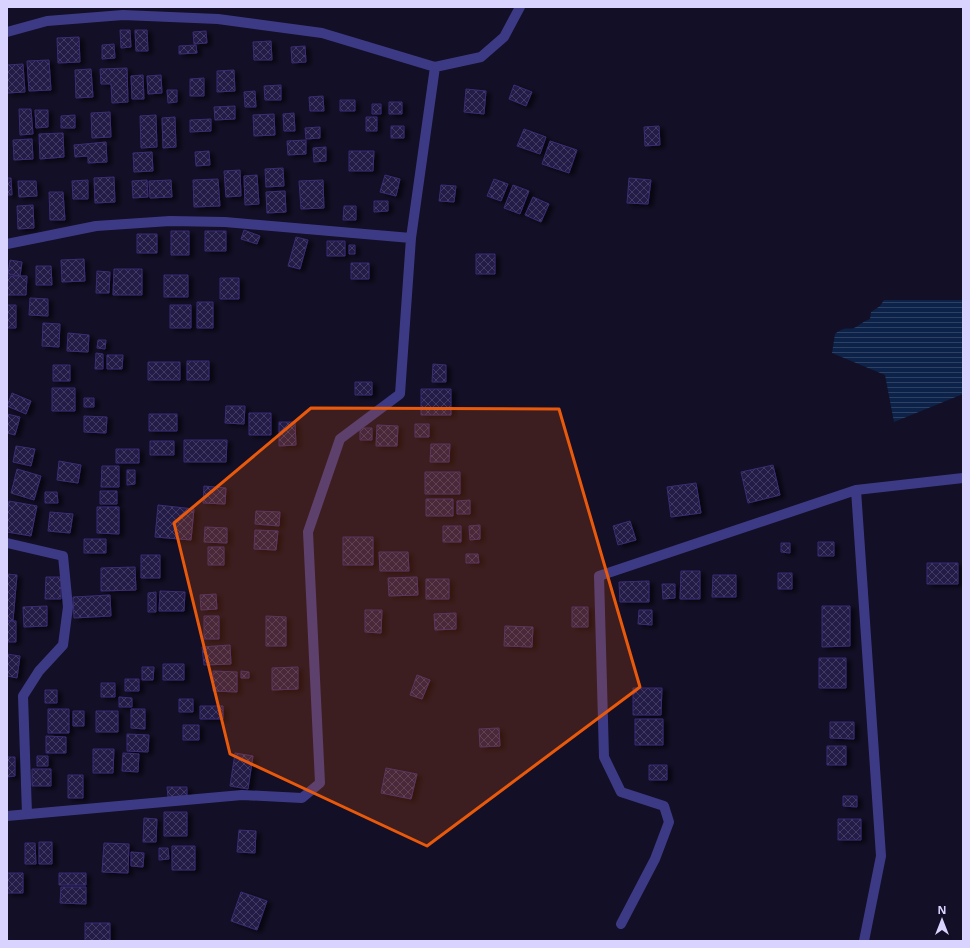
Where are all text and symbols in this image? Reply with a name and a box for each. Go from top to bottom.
north arrow [922,900,962,940]
text: N [938,902,946,917]

